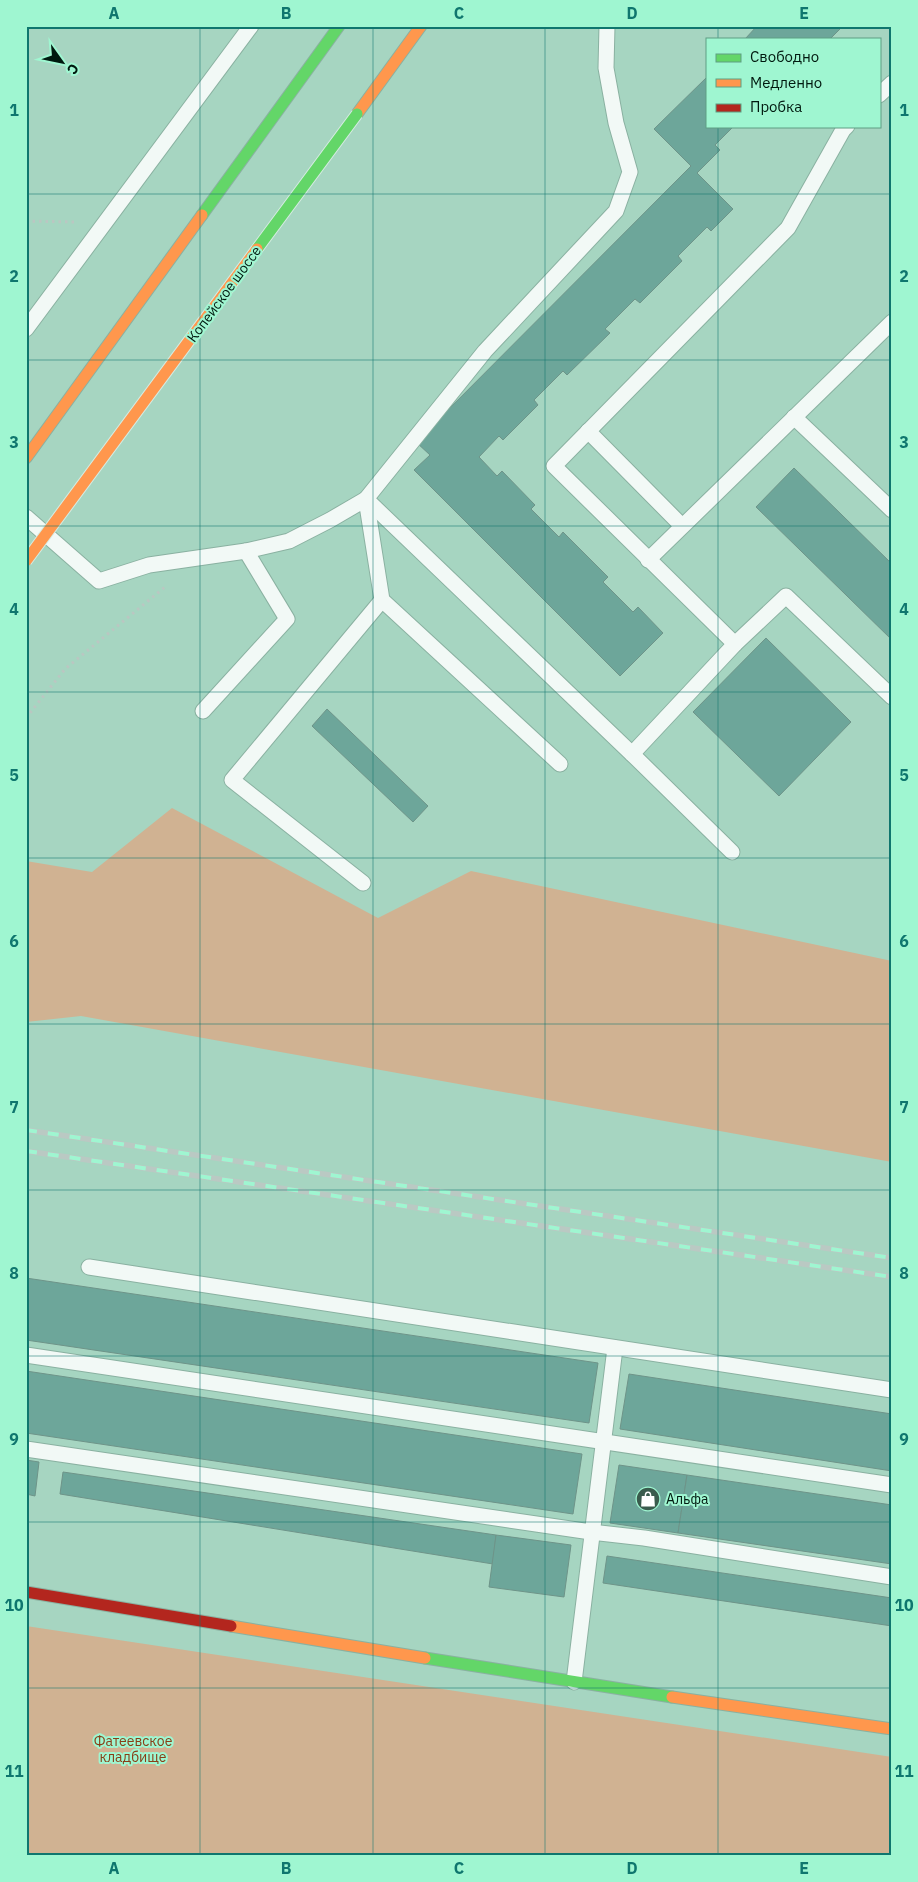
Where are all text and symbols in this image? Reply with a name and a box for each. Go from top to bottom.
text: A [109,3,120,23]
text: B [281,3,292,23]
text: C [454,3,464,23]
text: D [626,3,638,23]
text: E [799,3,809,23]
north arrow [38,38,88,88]
legend [706,38,880,128]
text: Свободно [750,47,819,66]
text: С [63,60,83,78]
text: Медленно [750,73,822,92]
text: Пробка [750,97,802,116]
text: 1 [9,100,19,120]
text: 1 [899,100,909,120]
street label: Копейское шоссе [183,242,265,346]
text: 2 [9,266,19,286]
text: 2 [899,266,909,286]
text: 3 [9,432,19,452]
text: 3 [899,432,909,452]
text: 4 [9,599,19,619]
text: 4 [899,599,909,619]
text: 5 [9,765,19,785]
text: 5 [899,765,909,785]
text: 6 [9,931,19,951]
text: 6 [899,931,909,951]
text: 7 [9,1097,19,1117]
text: 7 [899,1097,909,1117]
text: 8 [9,1263,19,1283]
text: 8 [899,1263,909,1283]
text: 9 [9,1429,19,1449]
text: 9 [899,1429,909,1449]
shop icon: Альфа [635,1486,661,1512]
place label: Альфа [666,1490,709,1508]
text: 10 [4,1595,24,1615]
text: 10 [894,1595,914,1615]
park label: Фатеевское кладбище [94,1732,173,1766]
text: 11 [4,1761,24,1781]
text: 11 [894,1761,914,1781]
text: A [109,1858,120,1878]
text: B [281,1858,292,1878]
text: C [454,1858,464,1878]
text: D [626,1858,638,1878]
text: E [799,1858,809,1878]

